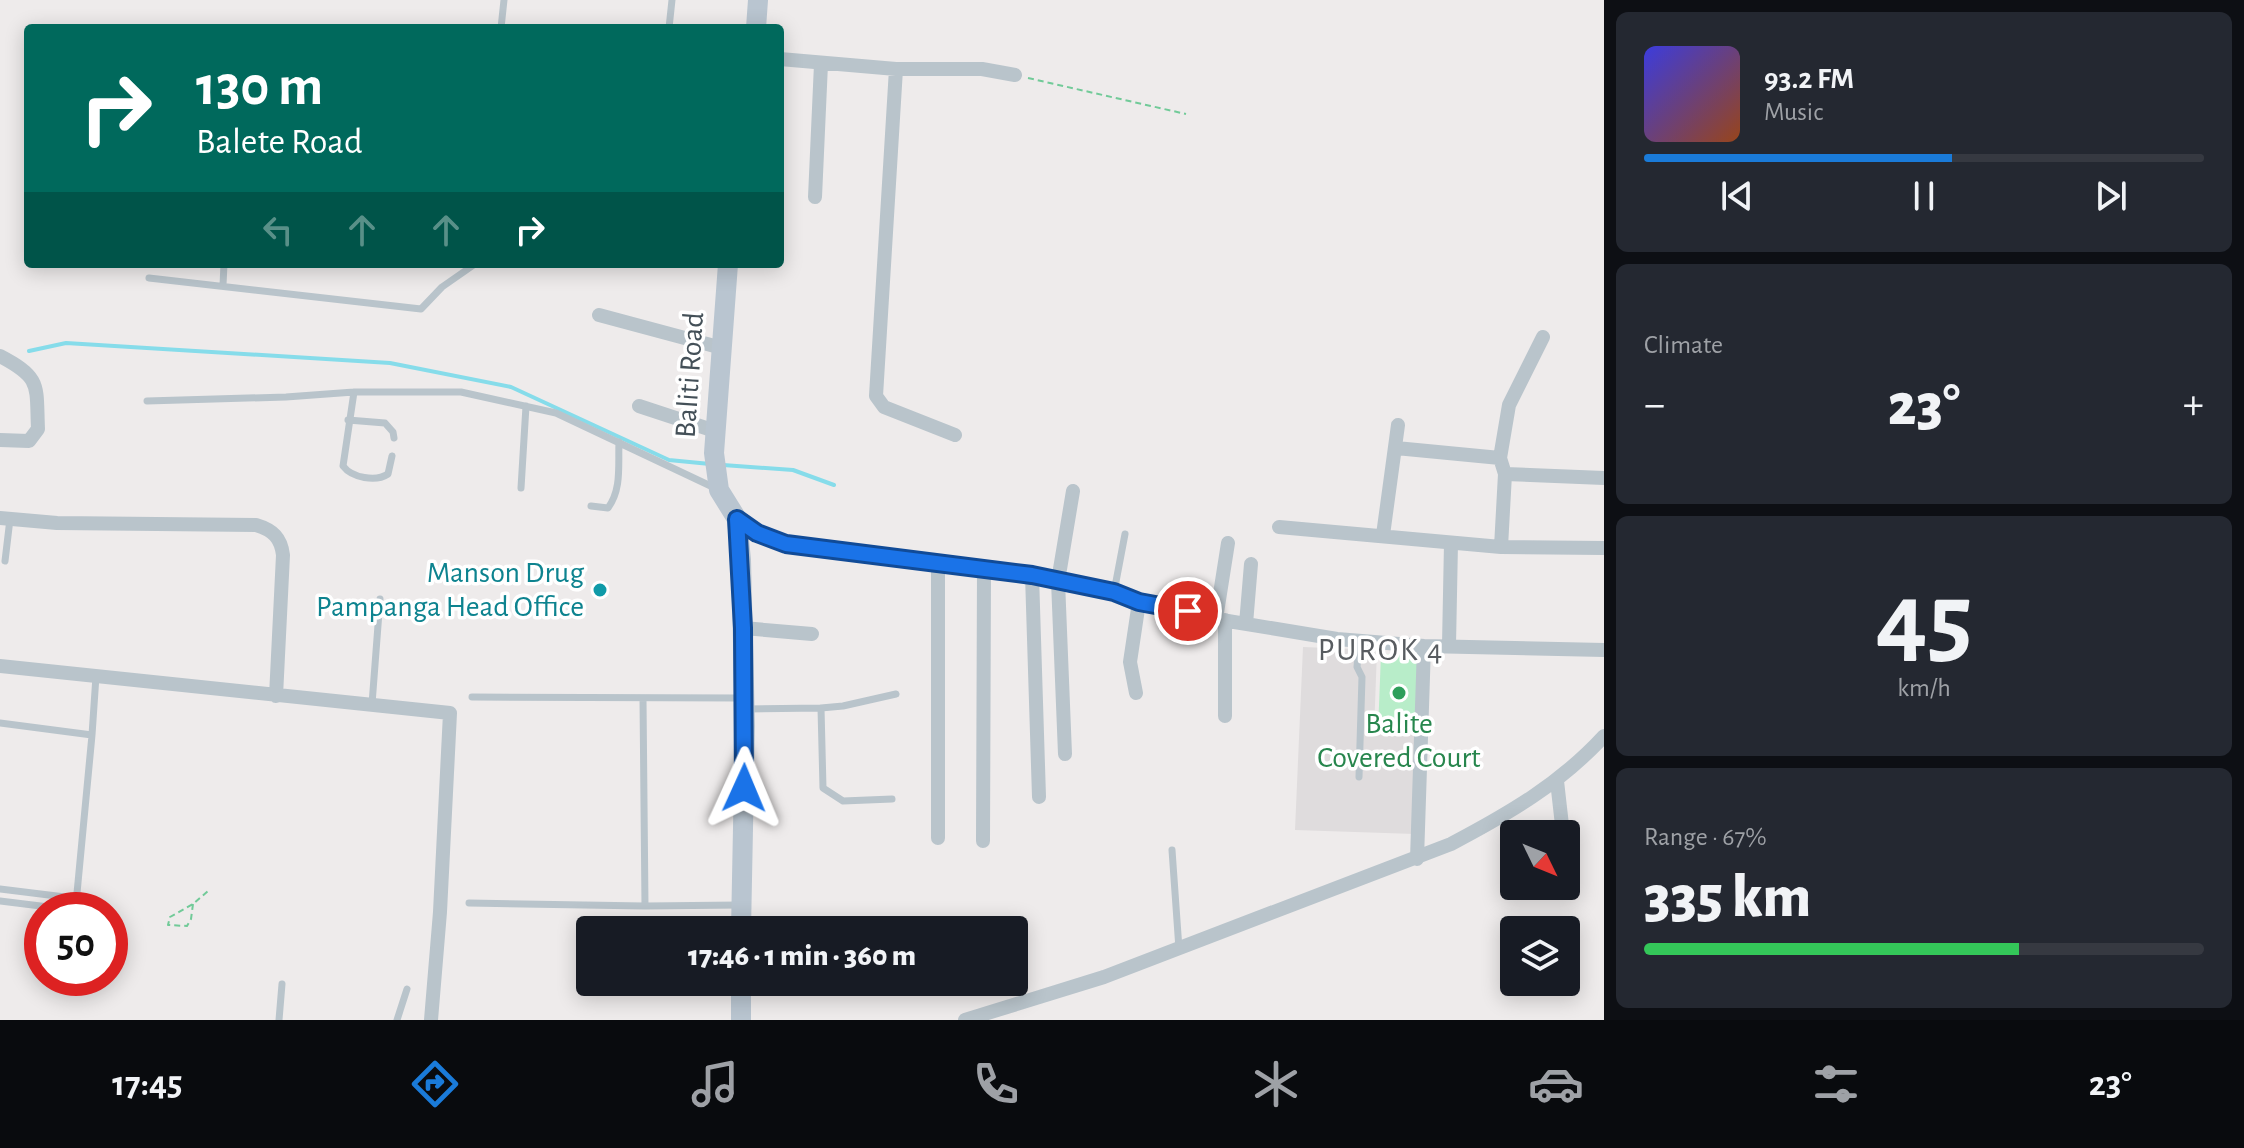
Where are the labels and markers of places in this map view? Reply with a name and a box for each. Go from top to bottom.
place label: Manson Drug Pampanga Head Office [316,558,584,622]
pin [1154,577,1222,645]
marker: Manson Drug Pampanga Head Office [591,581,609,599]
marker: Balite Covered Court [1390,684,1408,702]
place label: Balite Covered Court [1317,709,1481,773]

